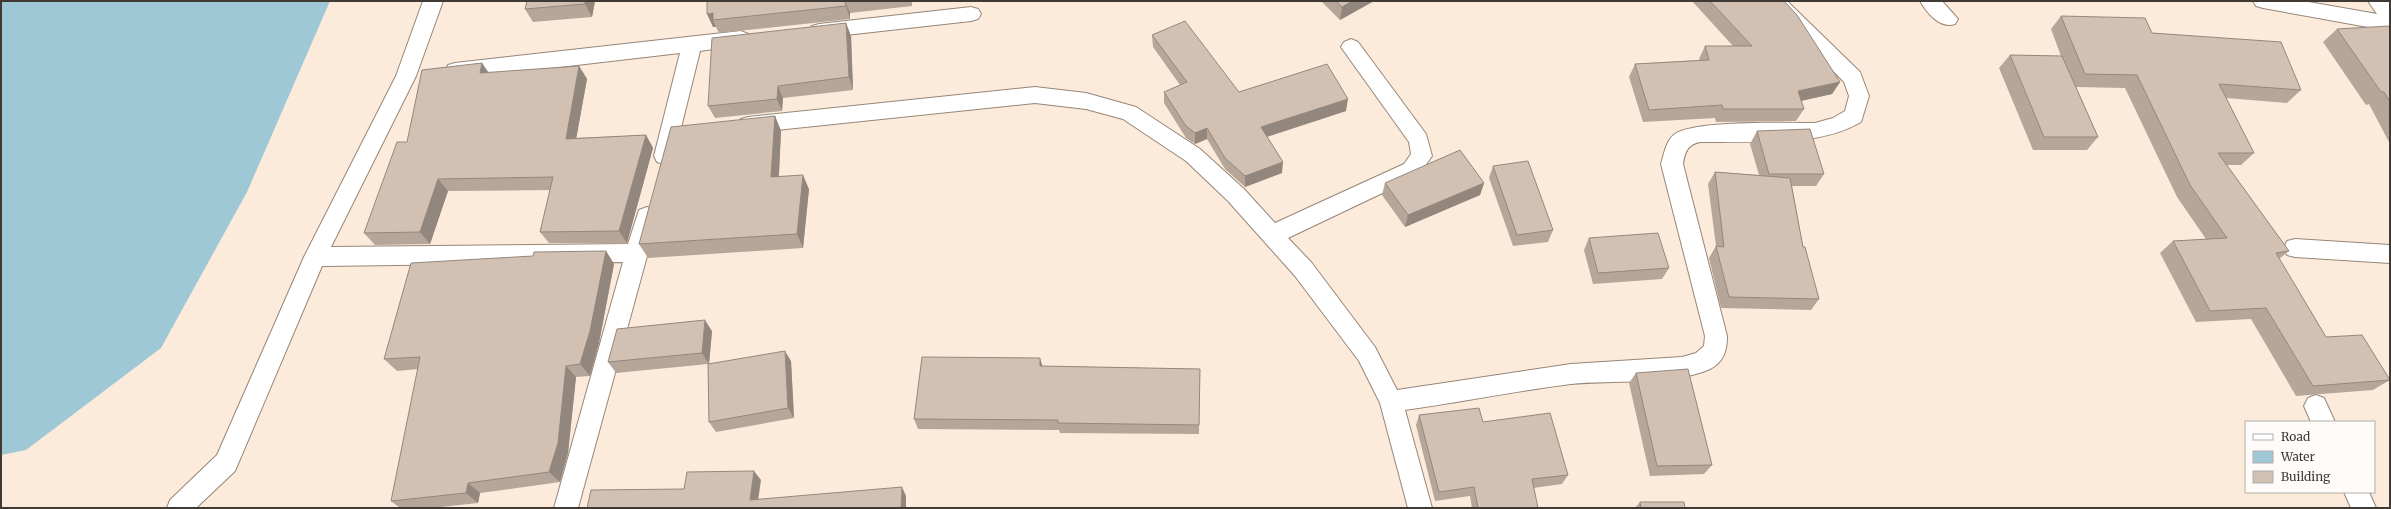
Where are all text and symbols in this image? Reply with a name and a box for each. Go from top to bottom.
legend [2245,421,2375,493]
text: Road [2281,429,2310,444]
text: Water [2280,449,2316,464]
text: Building [2281,469,2331,484]

